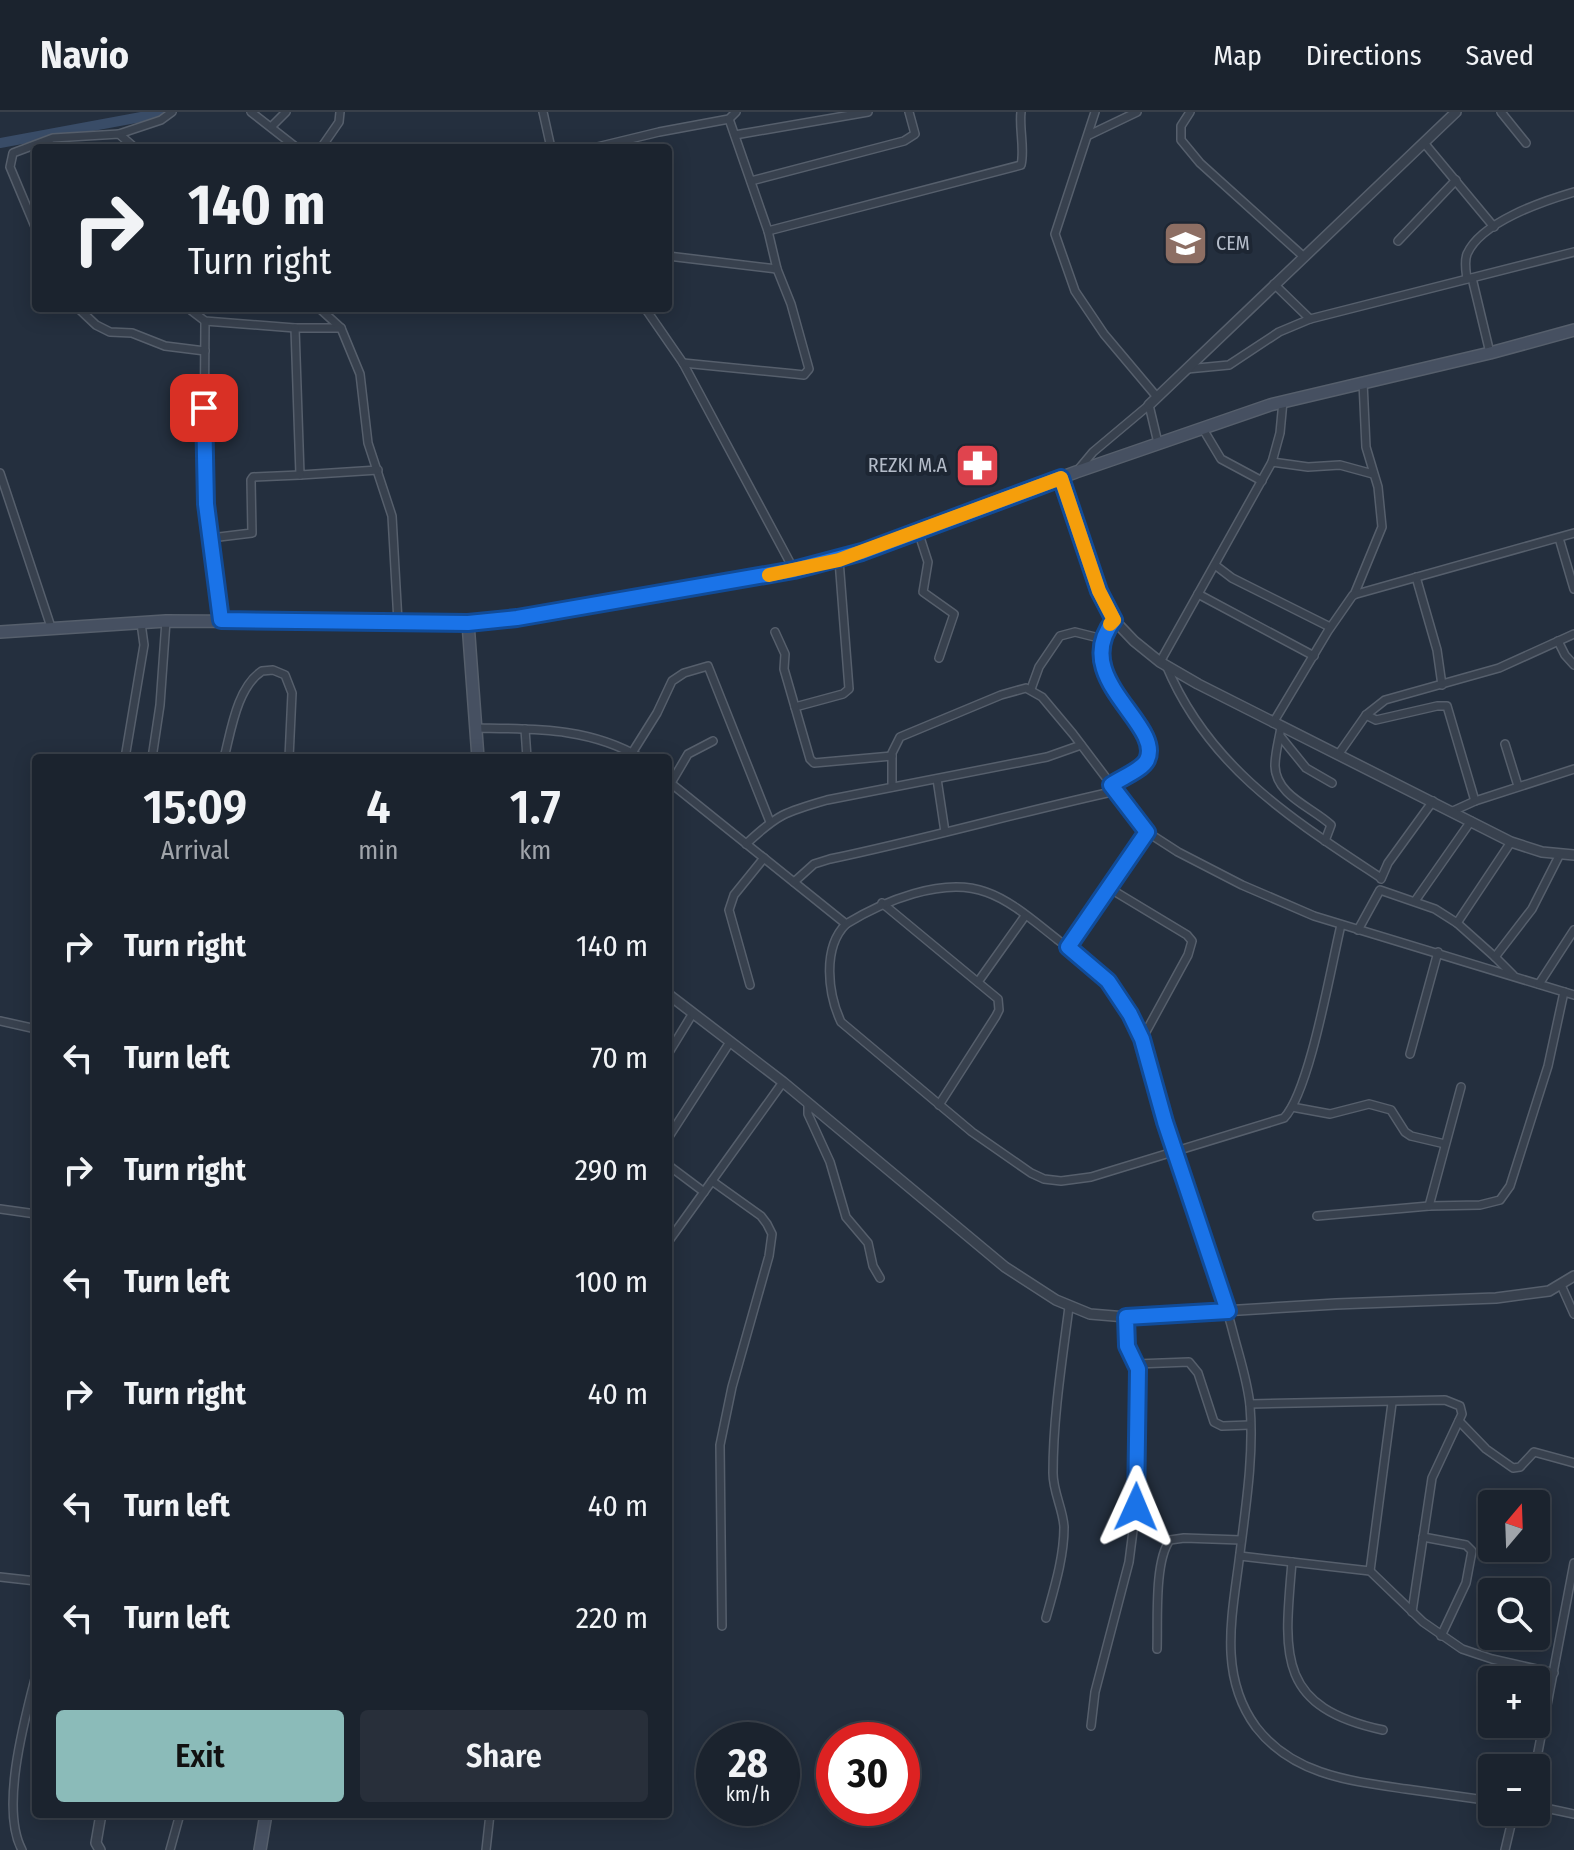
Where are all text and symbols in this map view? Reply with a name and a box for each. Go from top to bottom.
text: Navio [40,32,129,78]
text: Map [1213,39,1262,72]
text: Directions [1306,39,1422,72]
text: Saved [1466,39,1534,72]
text: 140 m [188,172,325,239]
icon: right [56,176,160,280]
school or university icon: CEM [1161,219,1209,267]
place label: CEM [1216,231,1250,255]
text: Turn right [188,240,331,284]
pin [170,374,238,442]
icon: arrive [182,386,226,430]
pharmacy icon: REZKI M.A [954,441,1002,489]
place label: REZKI M.A [868,453,947,477]
text: 15:09 [143,778,247,836]
text: 4 [366,778,391,836]
text: 1.7 [510,778,561,836]
text: Arrival [161,835,230,866]
text: min [358,835,399,866]
text: km [519,835,551,866]
icon: right [56,924,100,968]
text: Turn right [124,928,246,964]
text: 140 m [576,928,648,964]
icon: left [56,1036,100,1080]
text: Turn left [124,1040,230,1076]
text: 70 m [590,1040,648,1076]
icon: right [56,1148,100,1192]
text: Turn right [124,1152,246,1188]
text: 290 m [575,1152,648,1188]
icon: left [56,1260,100,1304]
text: Turn left [124,1264,230,1300]
text: 100 m [575,1264,648,1300]
icon: right [56,1372,100,1416]
text: Turn right [124,1376,246,1412]
text: 40 m [588,1376,648,1412]
position arrow [1094,1465,1178,1549]
icon: left [56,1484,100,1528]
text: Turn left [124,1488,230,1524]
text: 40 m [588,1488,648,1524]
north arrow [1478,1490,1550,1562]
map controls [1478,1490,1550,1826]
button: search [1478,1578,1550,1650]
icon: left [56,1596,100,1640]
text: Turn left [124,1600,230,1636]
text: 220 m [576,1600,648,1636]
button: + [1478,1666,1550,1738]
button: Exit [56,1710,344,1802]
button: Share [360,1710,648,1802]
speed limit sign: 30 [816,1722,920,1826]
text: 28 [728,1740,768,1788]
button: − [1478,1754,1550,1826]
text: km/h [726,1782,770,1806]

